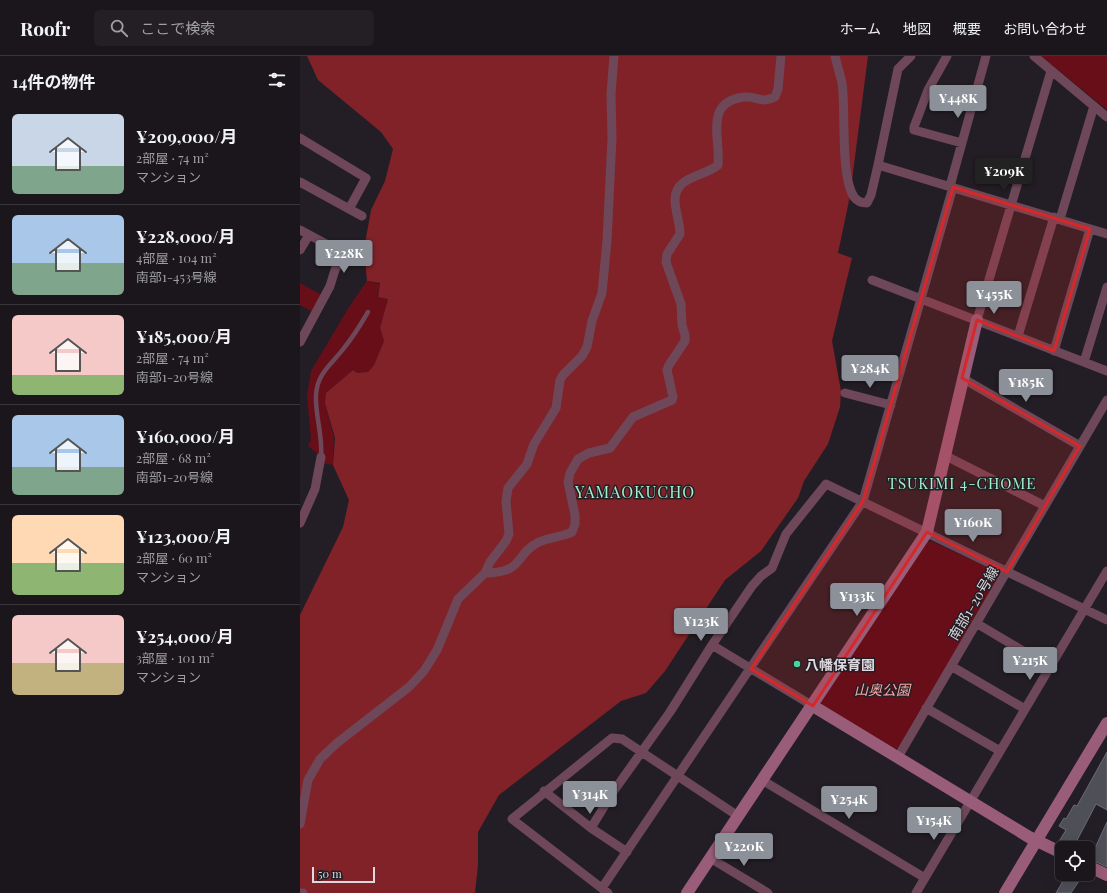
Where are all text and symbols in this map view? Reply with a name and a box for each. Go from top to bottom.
search box [94,10,374,46]
text: Roofr [20,15,70,41]
icon: search [108,17,130,39]
text: ここで検索 [140,18,215,38]
text: ホーム [839,19,881,38]
text: 地図 [903,19,931,38]
text: 概要 [953,19,981,38]
text: お問い合わせ [1003,19,1087,38]
icon: filters [266,69,288,91]
text: 14件の物件 [12,70,96,92]
pin: ¥448K [930,85,986,119]
text: ¥448K [938,89,978,106]
text: ¥209,000/月 [136,125,238,147]
icon: home [44,130,92,178]
text: 2部屋 · 74 m² [136,149,209,166]
pin: ¥209K [976,158,1032,192]
text: ¥209K [984,162,1024,179]
text: マンション [136,168,201,185]
text: ¥228,000/月 [136,225,236,247]
icon: home [44,231,92,279]
pin: ¥228K [316,240,372,274]
text: ¥228K [325,244,364,261]
text: 4部屋 · 104 m² [136,249,217,266]
text: 南部1-453号線 [136,268,217,285]
pin: ¥455K [966,281,1022,315]
text: ¥455K [976,285,1012,302]
text: ¥185,000/月 [136,325,232,347]
icon: home [44,331,92,379]
text: 2部屋 · 74 m² [136,349,209,366]
pin: ¥284K [842,355,898,389]
text: ¥284K [850,359,890,376]
text: 南部1-20号線 [136,368,213,385]
pin: ¥185K [998,369,1054,403]
text: ¥185K [1008,373,1044,390]
text: ¥160,000/月 [136,425,235,447]
icon: home [44,431,92,479]
text: 2部屋 · 68 m² [136,449,211,466]
text: 南部1-20号線 [136,468,213,485]
district label: TSUKIMI 4-CHOME [888,473,1036,493]
district label: YAMAOKUCHO [574,481,695,502]
pin: ¥160K [945,509,1001,543]
text: ¥160K [954,513,992,530]
text: ¥123,000/月 [136,525,232,547]
icon: home [44,531,92,579]
text: 2部屋 · 60 m² [136,549,212,566]
street label: 南部1-20号線 [943,563,1003,643]
text: マンション [136,568,201,585]
pin: ¥133K [829,583,885,617]
text: ¥133K [839,587,875,604]
pin: ¥123K [673,608,729,642]
text: ¥123K [683,612,719,629]
text: ¥254,000/月 [136,625,234,647]
icon: home [44,631,92,679]
pin: ¥215K [1002,647,1058,681]
text: 3部屋 · 101 m² [136,649,214,666]
text: ¥215K [1012,651,1048,668]
place label: 八幡保育園 [805,655,875,674]
marker: 八幡保育園 [792,659,802,669]
text: マンション [136,668,201,685]
park label: 山奥公園 [854,680,912,699]
pin: ¥314K [562,781,618,815]
text: ¥314K [572,785,608,802]
pin: ¥254K [821,786,877,820]
text: ¥254K [830,790,868,807]
pin: ¥154K [906,807,962,841]
text: ¥154K [916,811,952,828]
pin: ¥220K [716,833,772,867]
text: ¥220K [724,837,764,854]
map controls [1055,841,1095,881]
button: locate [1055,841,1095,881]
scale bar [312,865,375,884]
text: 50 m [318,866,342,881]

